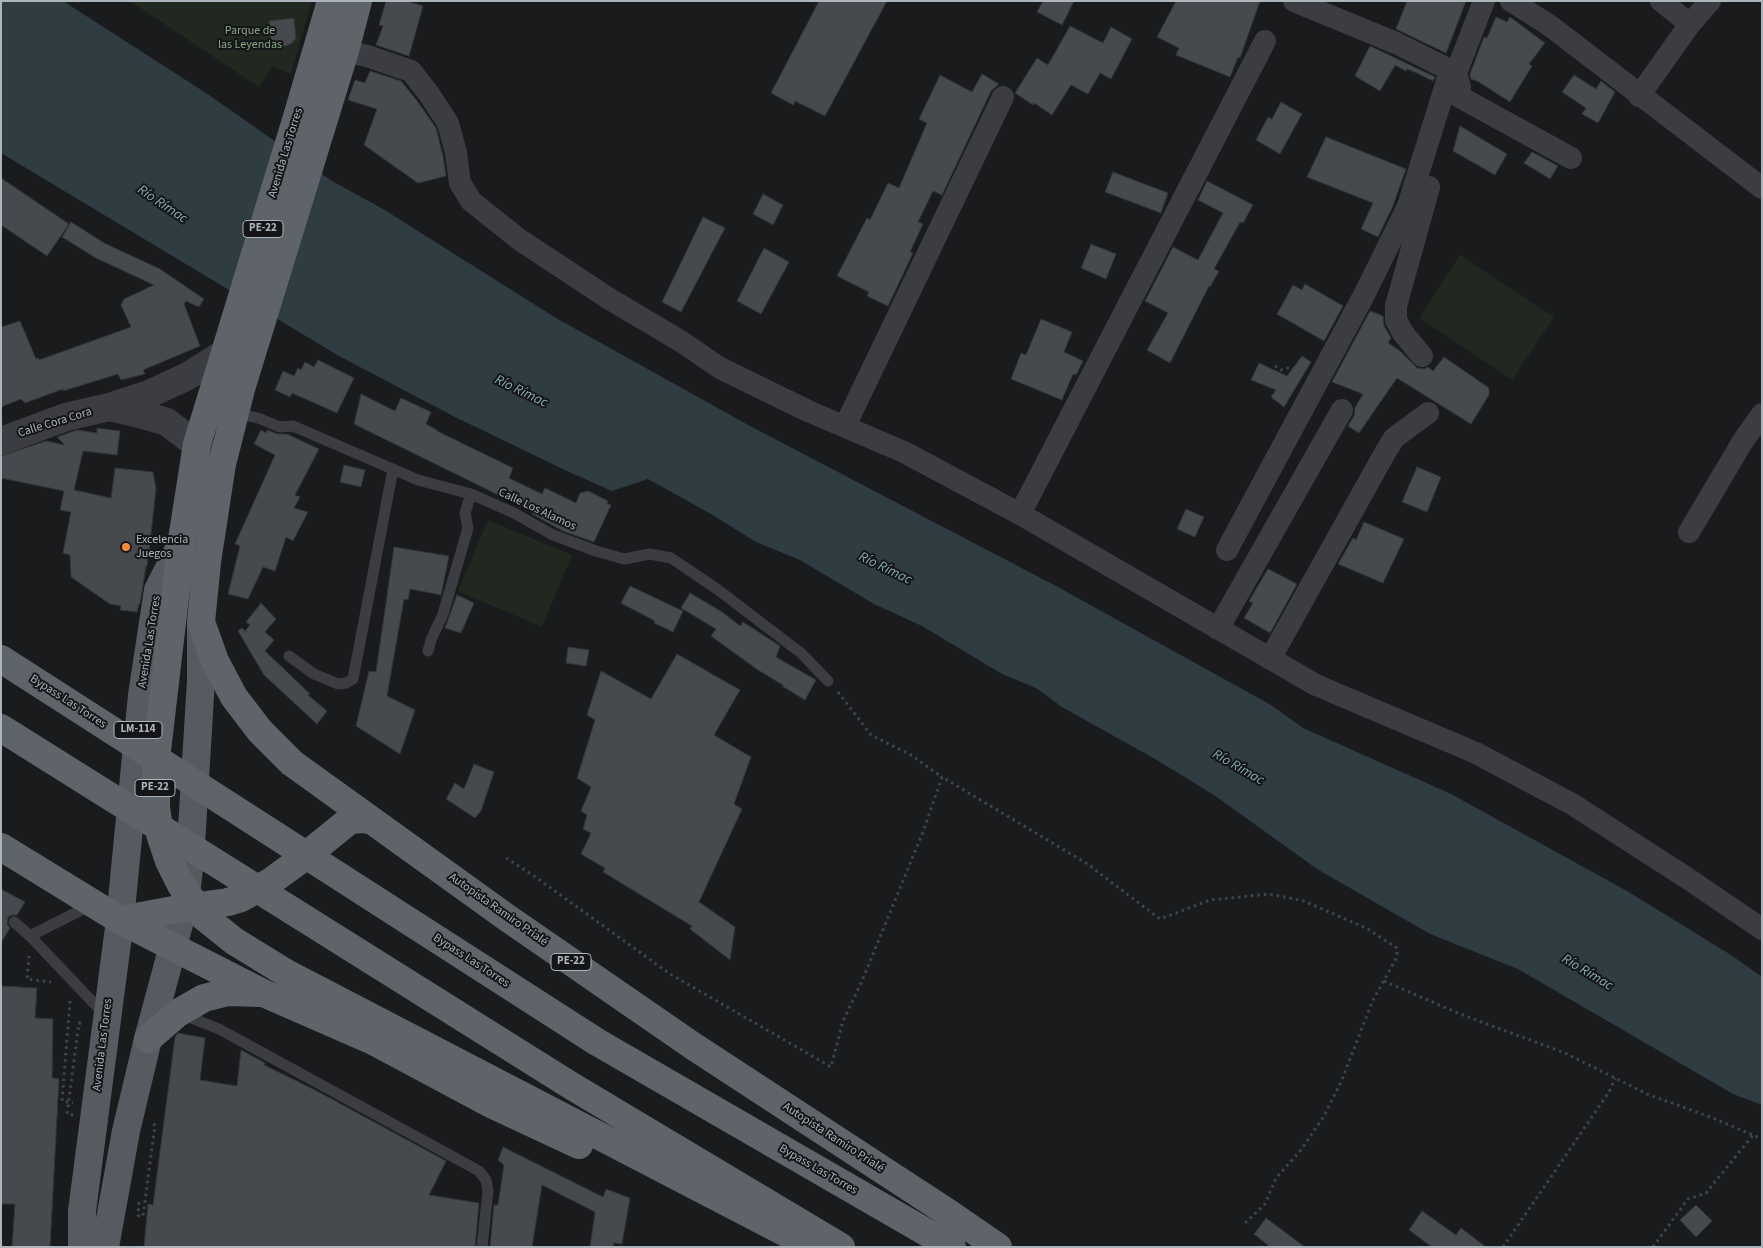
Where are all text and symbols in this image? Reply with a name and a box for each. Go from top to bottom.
park label: Parque de las Leyendas [218,24,282,52]
street label: Avenida Las Torres [265,106,307,200]
water label: Río Rímac [134,182,190,228]
road number: PE-22 [243,220,283,238]
water label: Río Rímac [492,372,550,412]
street label: Calle Cora Cora [16,405,94,441]
street label: Calle Los Alamos [496,486,578,534]
place label: Excelencia Juegos [136,533,188,561]
marker: Excelencia Juegos [120,541,132,553]
water label: Río Rímac [856,549,914,589]
street label: Avenida Las Torres [136,595,164,689]
street label: Bypass Las Torres [27,672,109,732]
road number: LM-114 [114,722,162,738]
water label: Río Rímac [1209,746,1267,790]
road number: PE-22 [135,780,175,796]
street label: Autopista Ramiro Prialé [446,870,550,950]
street label: Bypass Las Torres [430,931,512,991]
water label: Río Rímac [1558,951,1616,995]
road number: PE-22 [551,954,591,970]
street label: Avenida Las Torres [90,998,116,1092]
street label: Autopista Ramiro Prialé [780,1100,886,1176]
street label: Bypass Las Torres [776,1142,860,1198]

